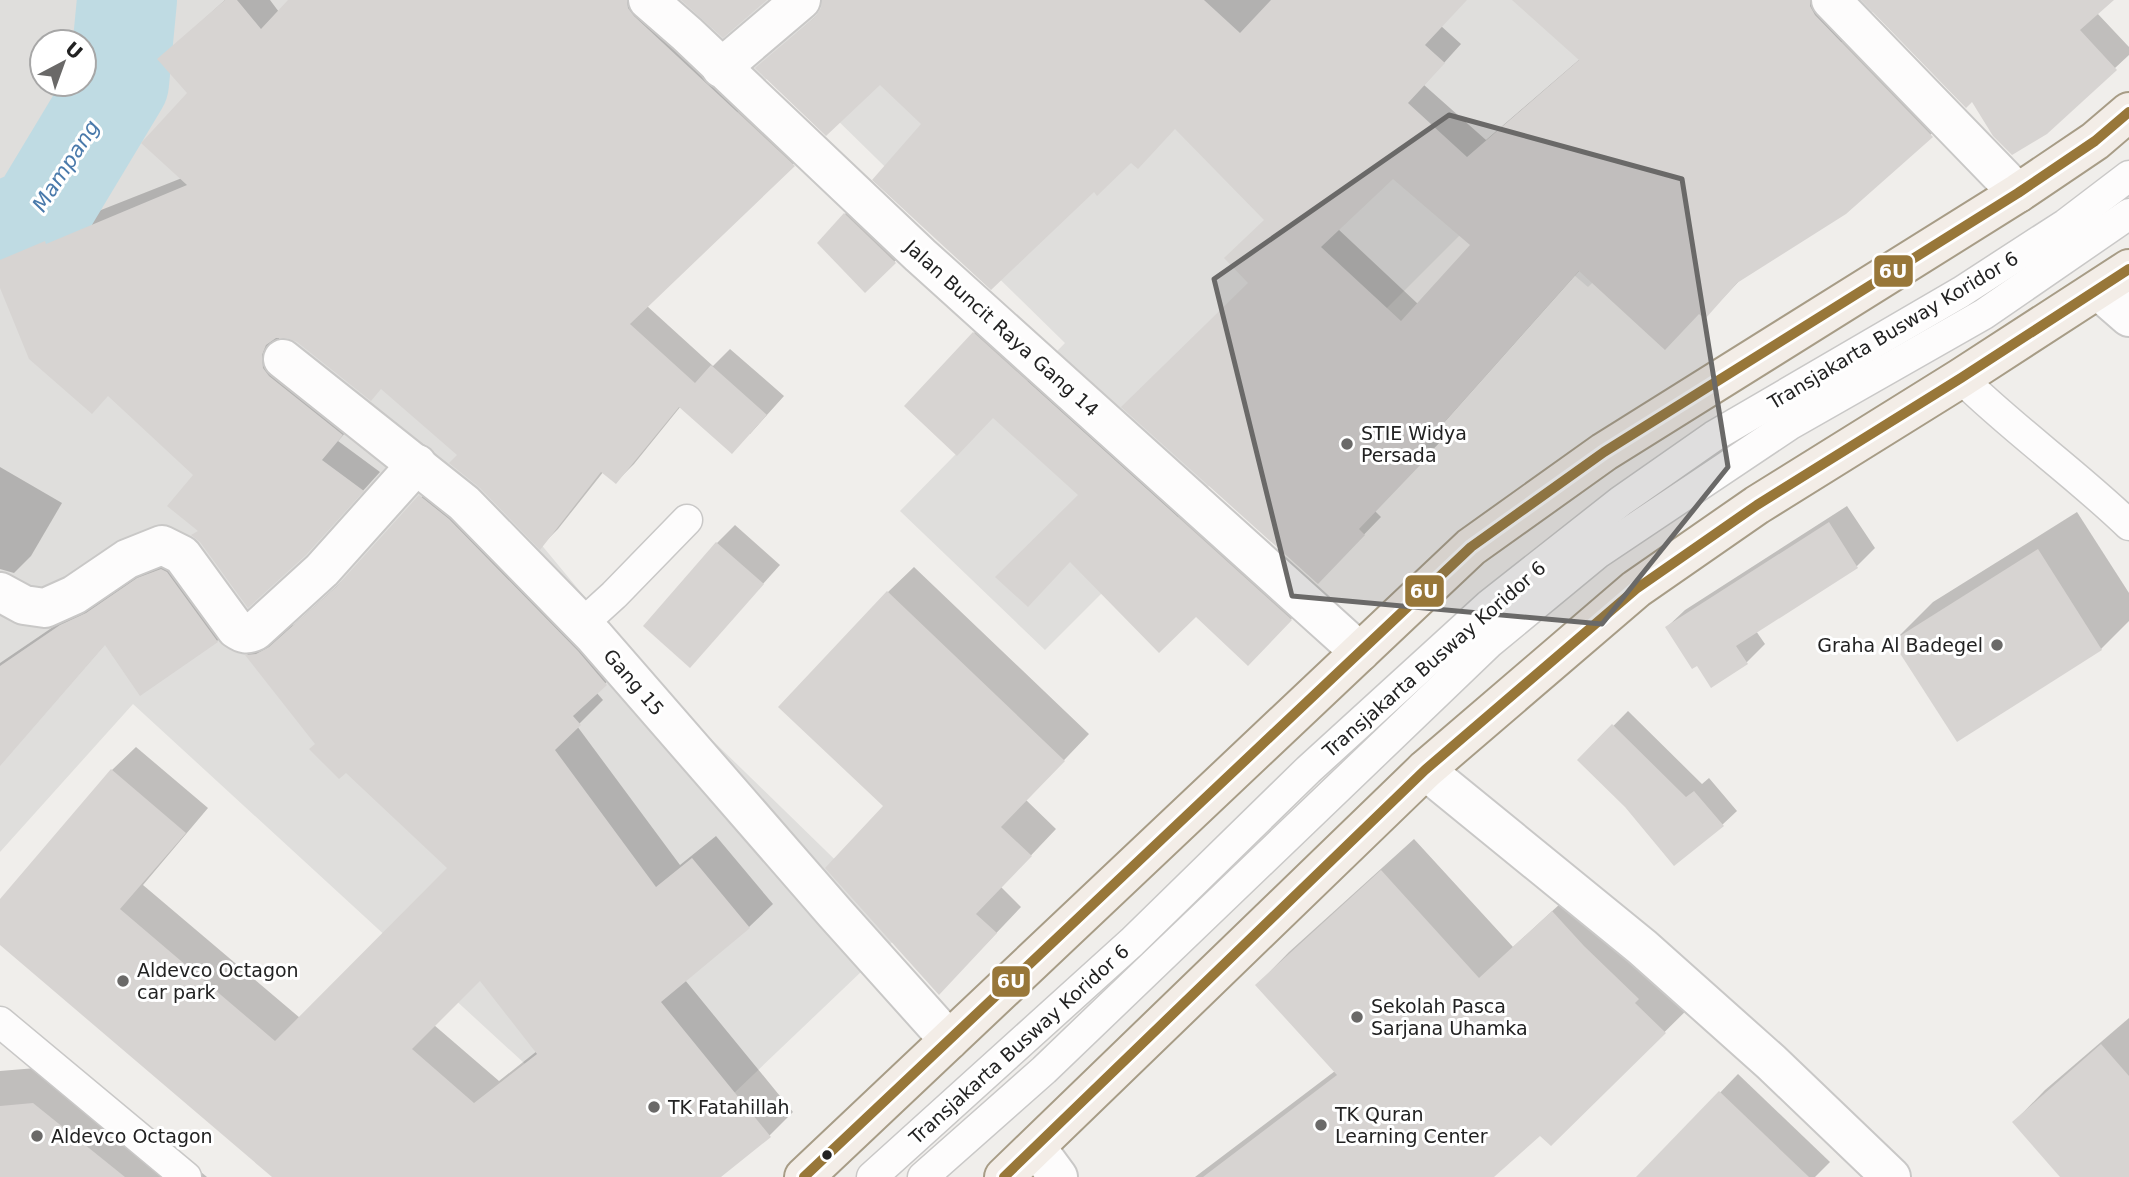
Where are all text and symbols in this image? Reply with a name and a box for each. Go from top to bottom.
north arrow [28,28,98,98]
text: U [61,37,87,64]
water label: Mampang [28,116,104,216]
street label: Jalan Buncit Raya Gang 14 [900,235,1103,421]
street label: Transjakarta Busway Koridor 6 [1763,246,2022,414]
line badge: 6U [1873,254,1914,288]
text: 6U [1879,260,1907,282]
place label: STIE Widya Persada [1361,422,1467,466]
marker: STIE Widya Persada [1339,436,1355,452]
street label: Transjakarta Busway Koridor 6 [1317,556,1550,762]
line badge: 6U [1404,574,1445,608]
text: 6U [1410,580,1438,602]
place label: Graha Al Badegel [1817,634,1983,656]
marker: Graha Al Badegel [1989,637,2005,653]
street label: Gang 15 [599,644,669,720]
street label: Transjakarta Busway Koridor 6 [904,940,1133,1149]
place label: Aldevco Octagon car park [137,959,299,1003]
line badge: 6U [991,965,1031,998]
text: 6U [997,970,1025,992]
marker: Aldevco Octagon car park [115,973,131,989]
place label: Sekolah Pasca Sarjana Uhamka [1371,995,1528,1039]
marker: Sekolah Pasca Sarjana Uhamka [1349,1009,1365,1025]
place label: TK Fatahillah [667,1096,790,1118]
marker: TK Fatahillah [646,1099,662,1115]
place label: TK Quran Learning Center [1334,1103,1488,1147]
marker: TK Quran Learning Center [1313,1117,1329,1133]
place label: Aldevco Octagon [51,1125,213,1147]
marker: Aldevco Octagon [29,1128,45,1144]
unlabelled marker [820,1148,834,1162]

